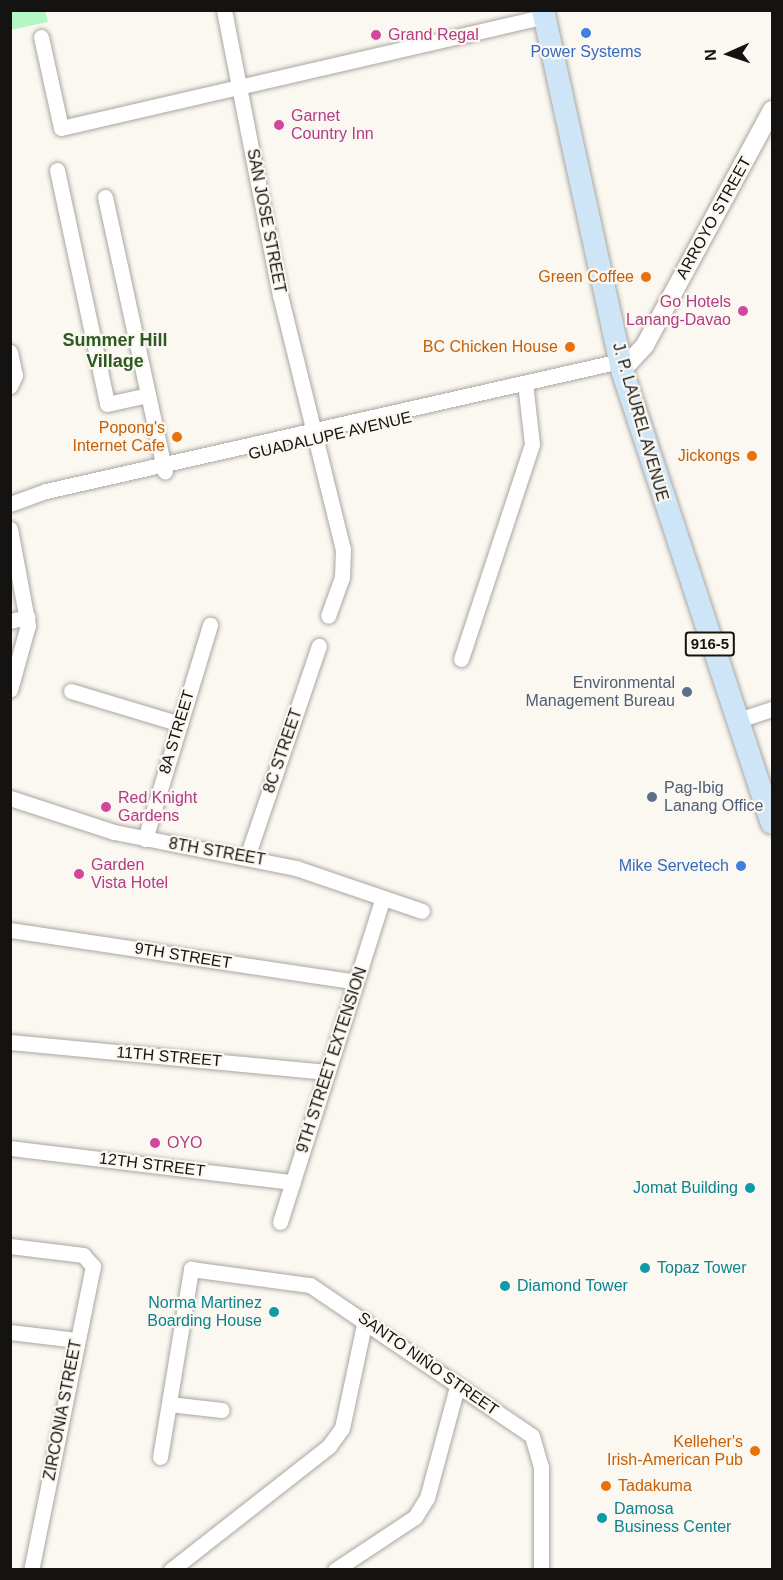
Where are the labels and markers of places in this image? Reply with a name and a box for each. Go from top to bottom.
place label: Grand Regal [388,25,479,45]
marker: Power Systems [579,26,593,40]
marker: Grand Regal [369,28,383,42]
place label: Power Systems [530,42,642,62]
place label: Garnet Country Inn [291,106,374,144]
marker: Garnet Country Inn [272,118,286,132]
place label: Green Coffee [538,267,634,287]
marker: Green Coffee [639,270,653,284]
place label: Go Hotels Lanang-Davao [626,292,731,330]
marker: Go Hotels Lanang-Davao [736,304,750,318]
place label: BC Chicken House [423,337,558,357]
marker: BC Chicken House [563,340,577,354]
place label: Popong's Internet Cafe [72,418,165,456]
marker: Popong's Internet Cafe [170,430,184,444]
place label: Jickongs [678,446,740,466]
marker: Jickongs [745,449,759,463]
place label: Environmental Management Bureau [526,673,675,711]
marker: Environmental Management Bureau [680,685,694,699]
place label: Pag-Ibig Lanang Office [664,778,763,816]
place label: Red Knight Gardens [118,788,197,826]
marker: Pag-Ibig Lanang Office [645,790,659,804]
marker: Red Knight Gardens [99,800,113,814]
place label: Garden Vista Hotel [91,855,168,893]
place label: Mike Servetech [619,856,729,876]
marker: Mike Servetech [734,859,748,873]
marker: Garden Vista Hotel [72,867,86,881]
place label: OYO [167,1133,203,1153]
marker: OYO [148,1136,162,1150]
place label: Jomat Building [633,1178,738,1198]
marker: Jomat Building [743,1181,757,1195]
place label: Topaz Tower [657,1258,747,1278]
marker: Topaz Tower [638,1261,652,1275]
place label: Diamond Tower [517,1276,628,1296]
marker: Diamond Tower [498,1279,512,1293]
place label: Norma Martinez Boarding House [147,1293,262,1331]
marker: Norma Martinez Boarding House [267,1305,281,1319]
place label: Kelleher's Irish-American Pub [607,1432,743,1470]
marker: Kelleher's Irish-American Pub [748,1444,762,1458]
place label: Tadakuma [618,1476,692,1496]
marker: Tadakuma [599,1479,613,1493]
place label: Damosa Business Center [614,1499,731,1537]
marker: Damosa Business Center [595,1511,609,1525]

